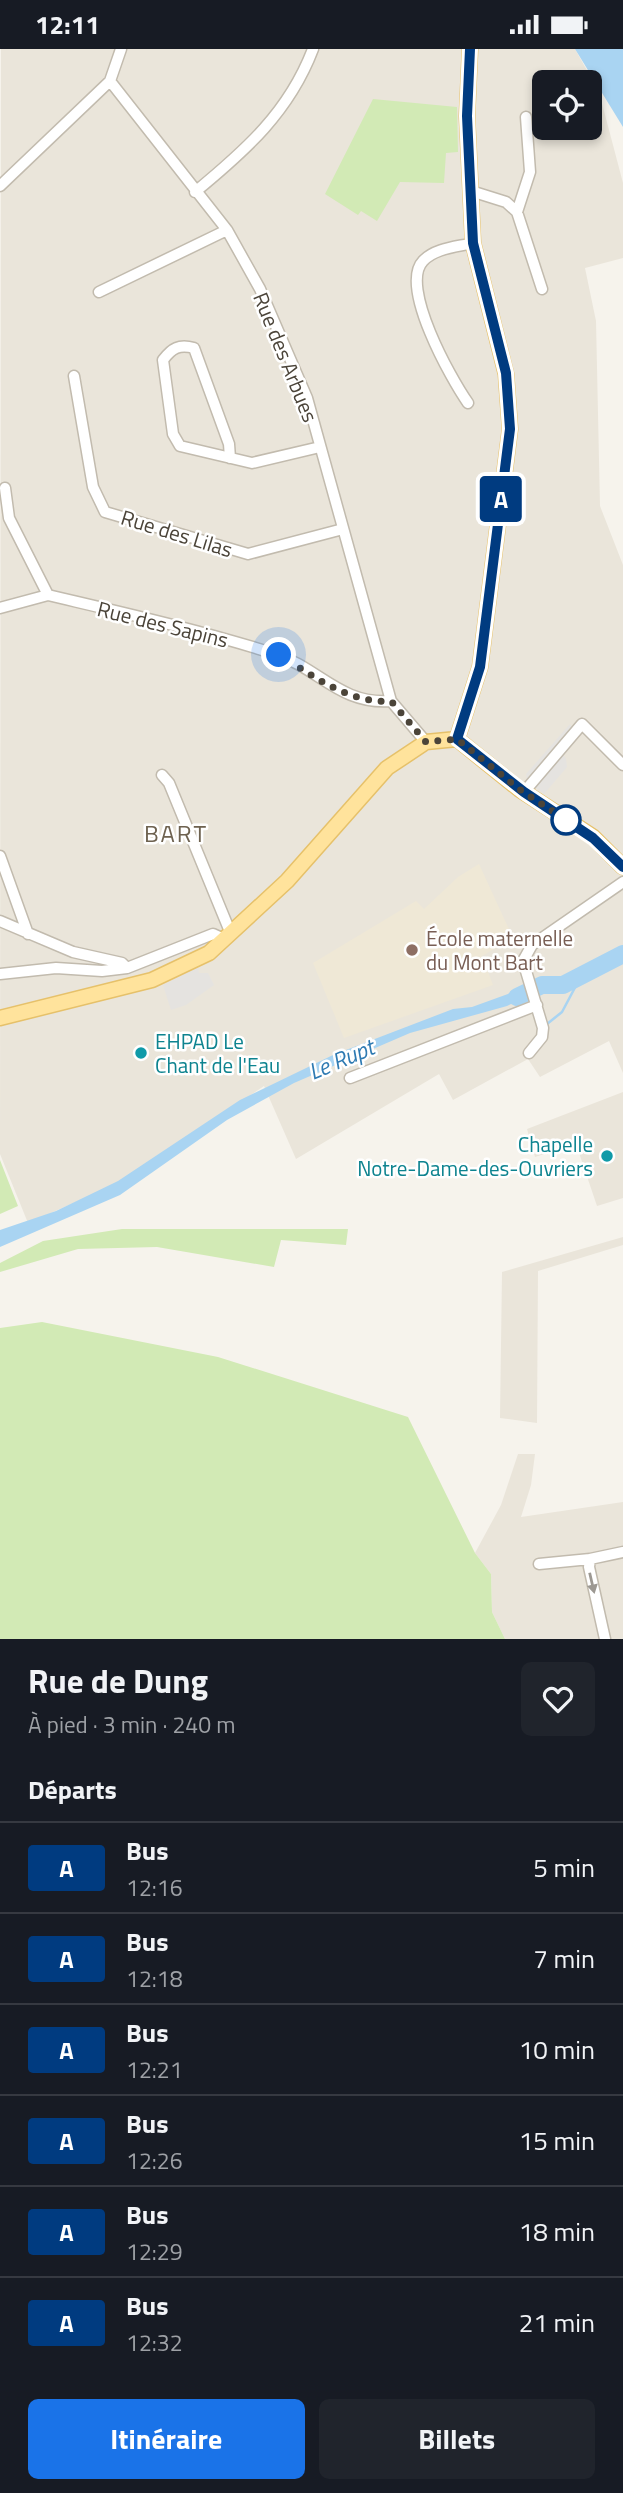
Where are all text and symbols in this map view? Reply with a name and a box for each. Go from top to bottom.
text: 12:11 [35,5,100,44]
map controls [532,70,602,140]
button: locate [532,70,602,140]
street label: Rue des Arbues [245,287,327,427]
line badge: A [478,476,524,522]
text: A [494,481,508,517]
street label: Rue des Lilas [117,501,237,565]
street label: Rue des Sapins [94,592,232,656]
your location [261,637,296,672]
unlabelled marker [551,805,581,835]
district label: BART [144,815,208,851]
place label: École maternelle du Mont Bart [426,922,573,978]
marker: École maternelle du Mont Bart [404,942,420,958]
place label: EHPAD Le Chant de l'Eau [155,1025,280,1081]
water label: Le Rupt [303,1028,382,1088]
marker: EHPAD Le Chant de l'Eau [133,1045,149,1061]
place label: Chapelle Notre-Dame-des-Ouvriers [357,1128,593,1184]
marker: Chapelle Notre-Dame-des-Ouvriers [599,1148,615,1164]
one-way arrow [587,1572,598,1594]
text: Rue de Dung [28,1656,208,1706]
button: heart [521,1662,595,1736]
text: À pied · 3 min · 240 m [28,1707,235,1742]
text: Départs [28,1770,117,1809]
text: Bus [126,1831,168,1870]
text: 5 min [533,1848,595,1887]
text: A [59,1850,74,1886]
text: 12:16 [126,1870,183,1905]
text: Bus [126,1922,168,1961]
text: 7 min [533,1939,595,1978]
text: A [59,1941,74,1977]
text: 12:18 [126,1961,183,1996]
text: Bus [126,2013,168,2052]
text: 10 min [519,2030,595,2069]
text: A [59,2032,74,2068]
text: 12:21 [126,2052,183,2087]
text: Bus [126,2104,168,2143]
text: 15 min [519,2121,595,2160]
text: A [59,2123,74,2159]
text: 12:26 [126,2143,183,2178]
text: Bus [126,2195,168,2234]
text: 18 min [519,2212,595,2251]
text: A [59,2214,74,2250]
text: 12:29 [126,2234,183,2269]
text: Bus [126,2286,168,2325]
text: 21 min [519,2303,595,2342]
text: A [59,2305,74,2341]
text: 12:32 [126,2325,183,2360]
button: Itinéraire [28,2399,305,2479]
button: Billets [319,2399,595,2479]

